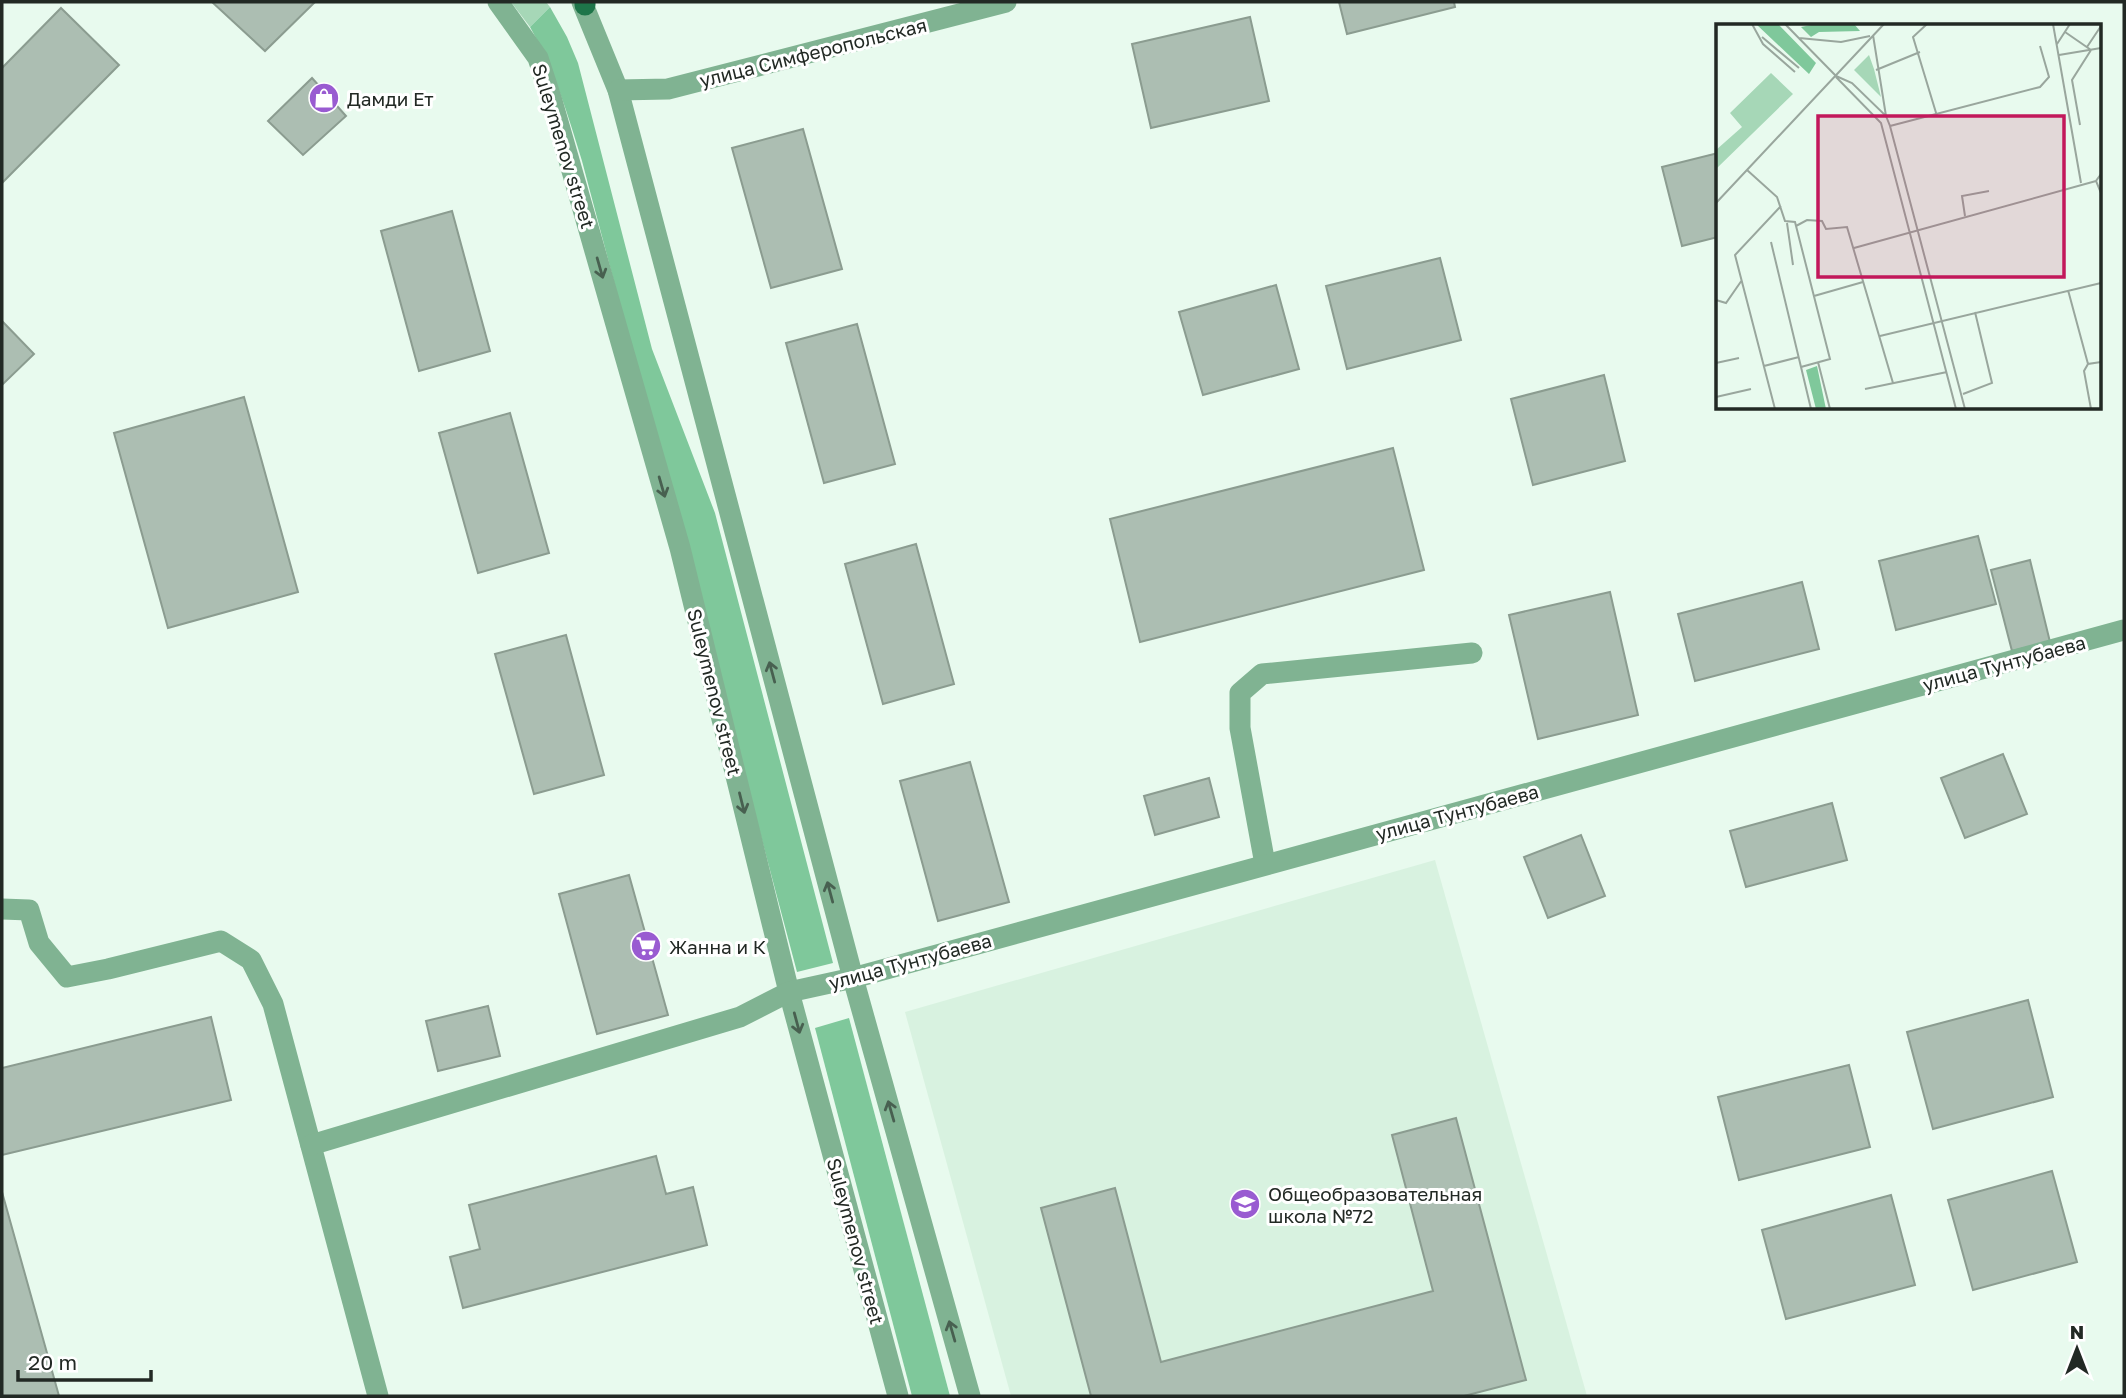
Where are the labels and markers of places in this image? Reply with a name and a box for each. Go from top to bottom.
shop icon: Дамди Ет [307,81,341,115]
place label: Дамди Ет [347,87,434,110]
supermarket icon: Жанна и К [629,929,663,963]
place label: Жанна и К [669,935,766,958]
place label: Общеобразовательная школа №72 [1268,1182,1482,1227]
school or university icon: Общеобразовательная школа №72 [1228,1187,1262,1221]

